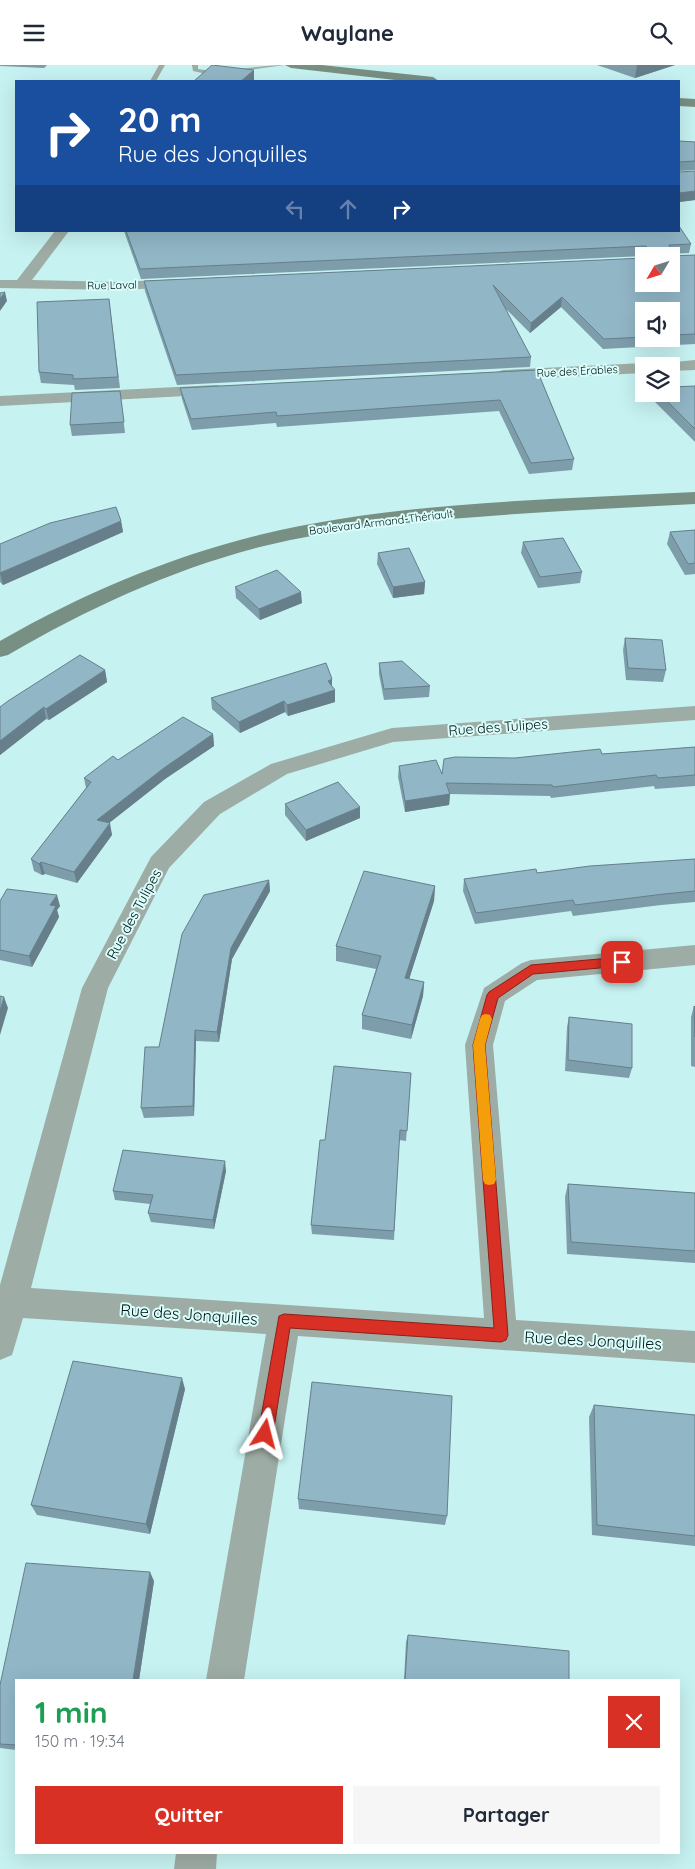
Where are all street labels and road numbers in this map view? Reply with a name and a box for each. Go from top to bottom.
street label: Rue Laval [87,278,137,292]
street label: Rue des Érables [536,362,618,380]
street label: Boulevard Armand-Thériault [308,506,454,538]
street label: Rue des Tulipes [448,715,548,739]
street label: Rue des Tulipes [103,866,165,962]
street label: Rue des Jonquilles [120,1299,258,1329]
street label: Rue des Jonquilles [524,1326,662,1354]

